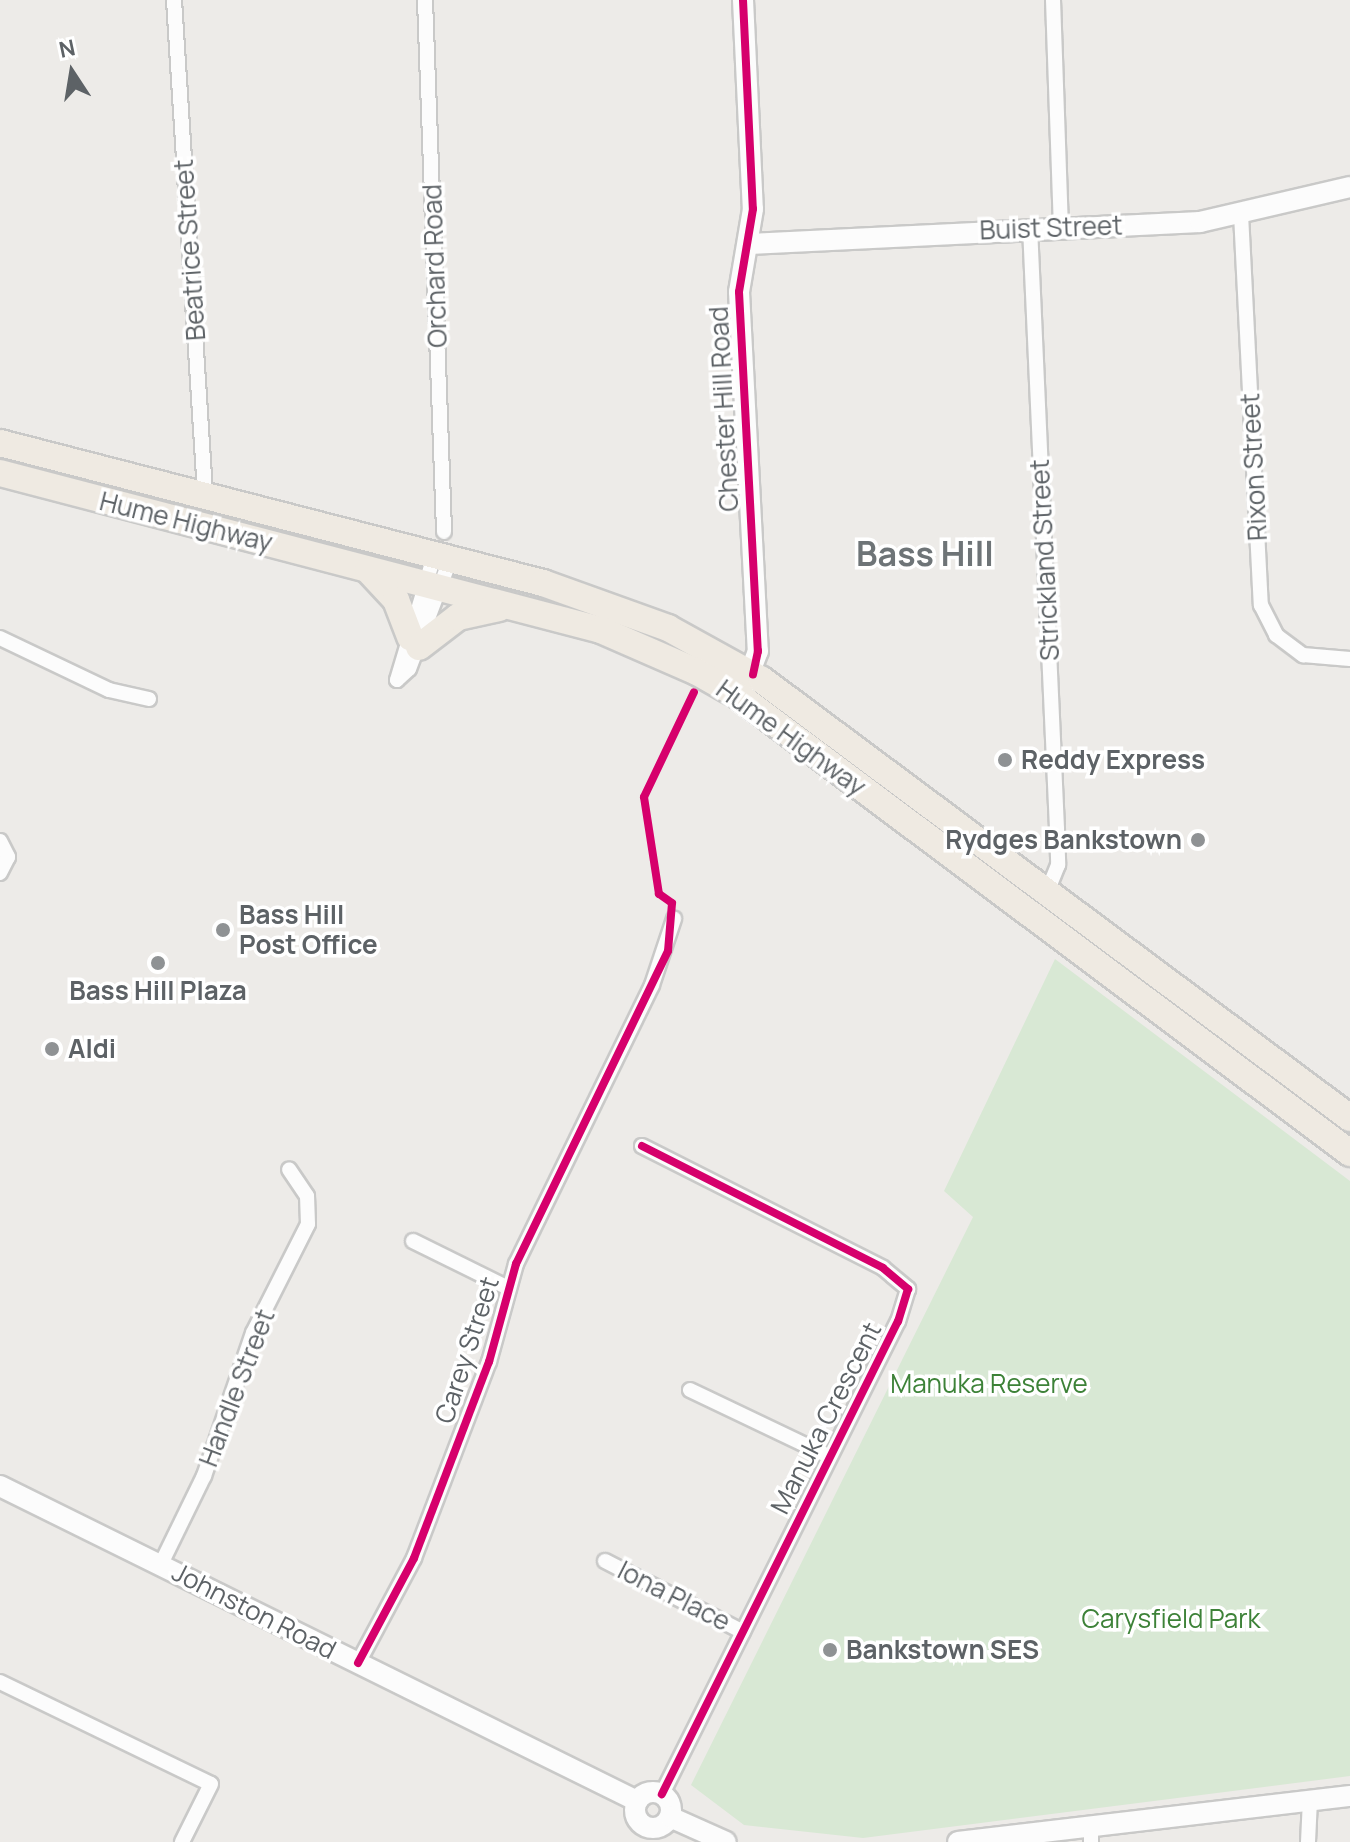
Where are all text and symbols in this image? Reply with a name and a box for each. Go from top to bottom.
north arrow [32,32,112,112]
text: N [56,32,78,65]
street label: Beatrice Street [168,158,212,342]
street label: Orchard Road [417,184,453,348]
street label: Buist Street [979,210,1123,246]
street label: Chester Hill Road [703,306,745,512]
street label: Rixon Street [1235,392,1273,542]
street label: Strickland Street [1024,458,1066,662]
street label: Hume Highway [96,485,276,559]
district label: Bass Hill [856,534,994,574]
street label: Hume Highway [710,673,872,803]
place label: Reddy Express [1021,744,1205,776]
marker: Reddy Express [996,751,1014,769]
place label: Rydges Bankstown [945,824,1182,856]
marker: Rydges Bankstown [1189,831,1207,849]
place label: Bass Hill Post Office [239,899,378,960]
marker: Bass Hill Post Office [214,921,232,939]
marker: Bass Hill Plaza [149,954,167,972]
place label: Bass Hill Plaza [69,975,247,1007]
place label: Aldi [68,1033,116,1065]
marker: Aldi [43,1040,61,1058]
street label: Carey Street [429,1273,505,1427]
street label: Handle Street [193,1305,281,1471]
street label: Manuka Crescent [764,1317,888,1519]
park label: Manuka Reserve [890,1368,1088,1400]
street label: Iona Place [613,1554,735,1638]
street label: Johnston Road [167,1556,341,1666]
park label: Carysfield Park [1082,1603,1260,1635]
place label: Bankstown SES [846,1634,1039,1666]
marker: Bankstown SES [821,1641,839,1659]

